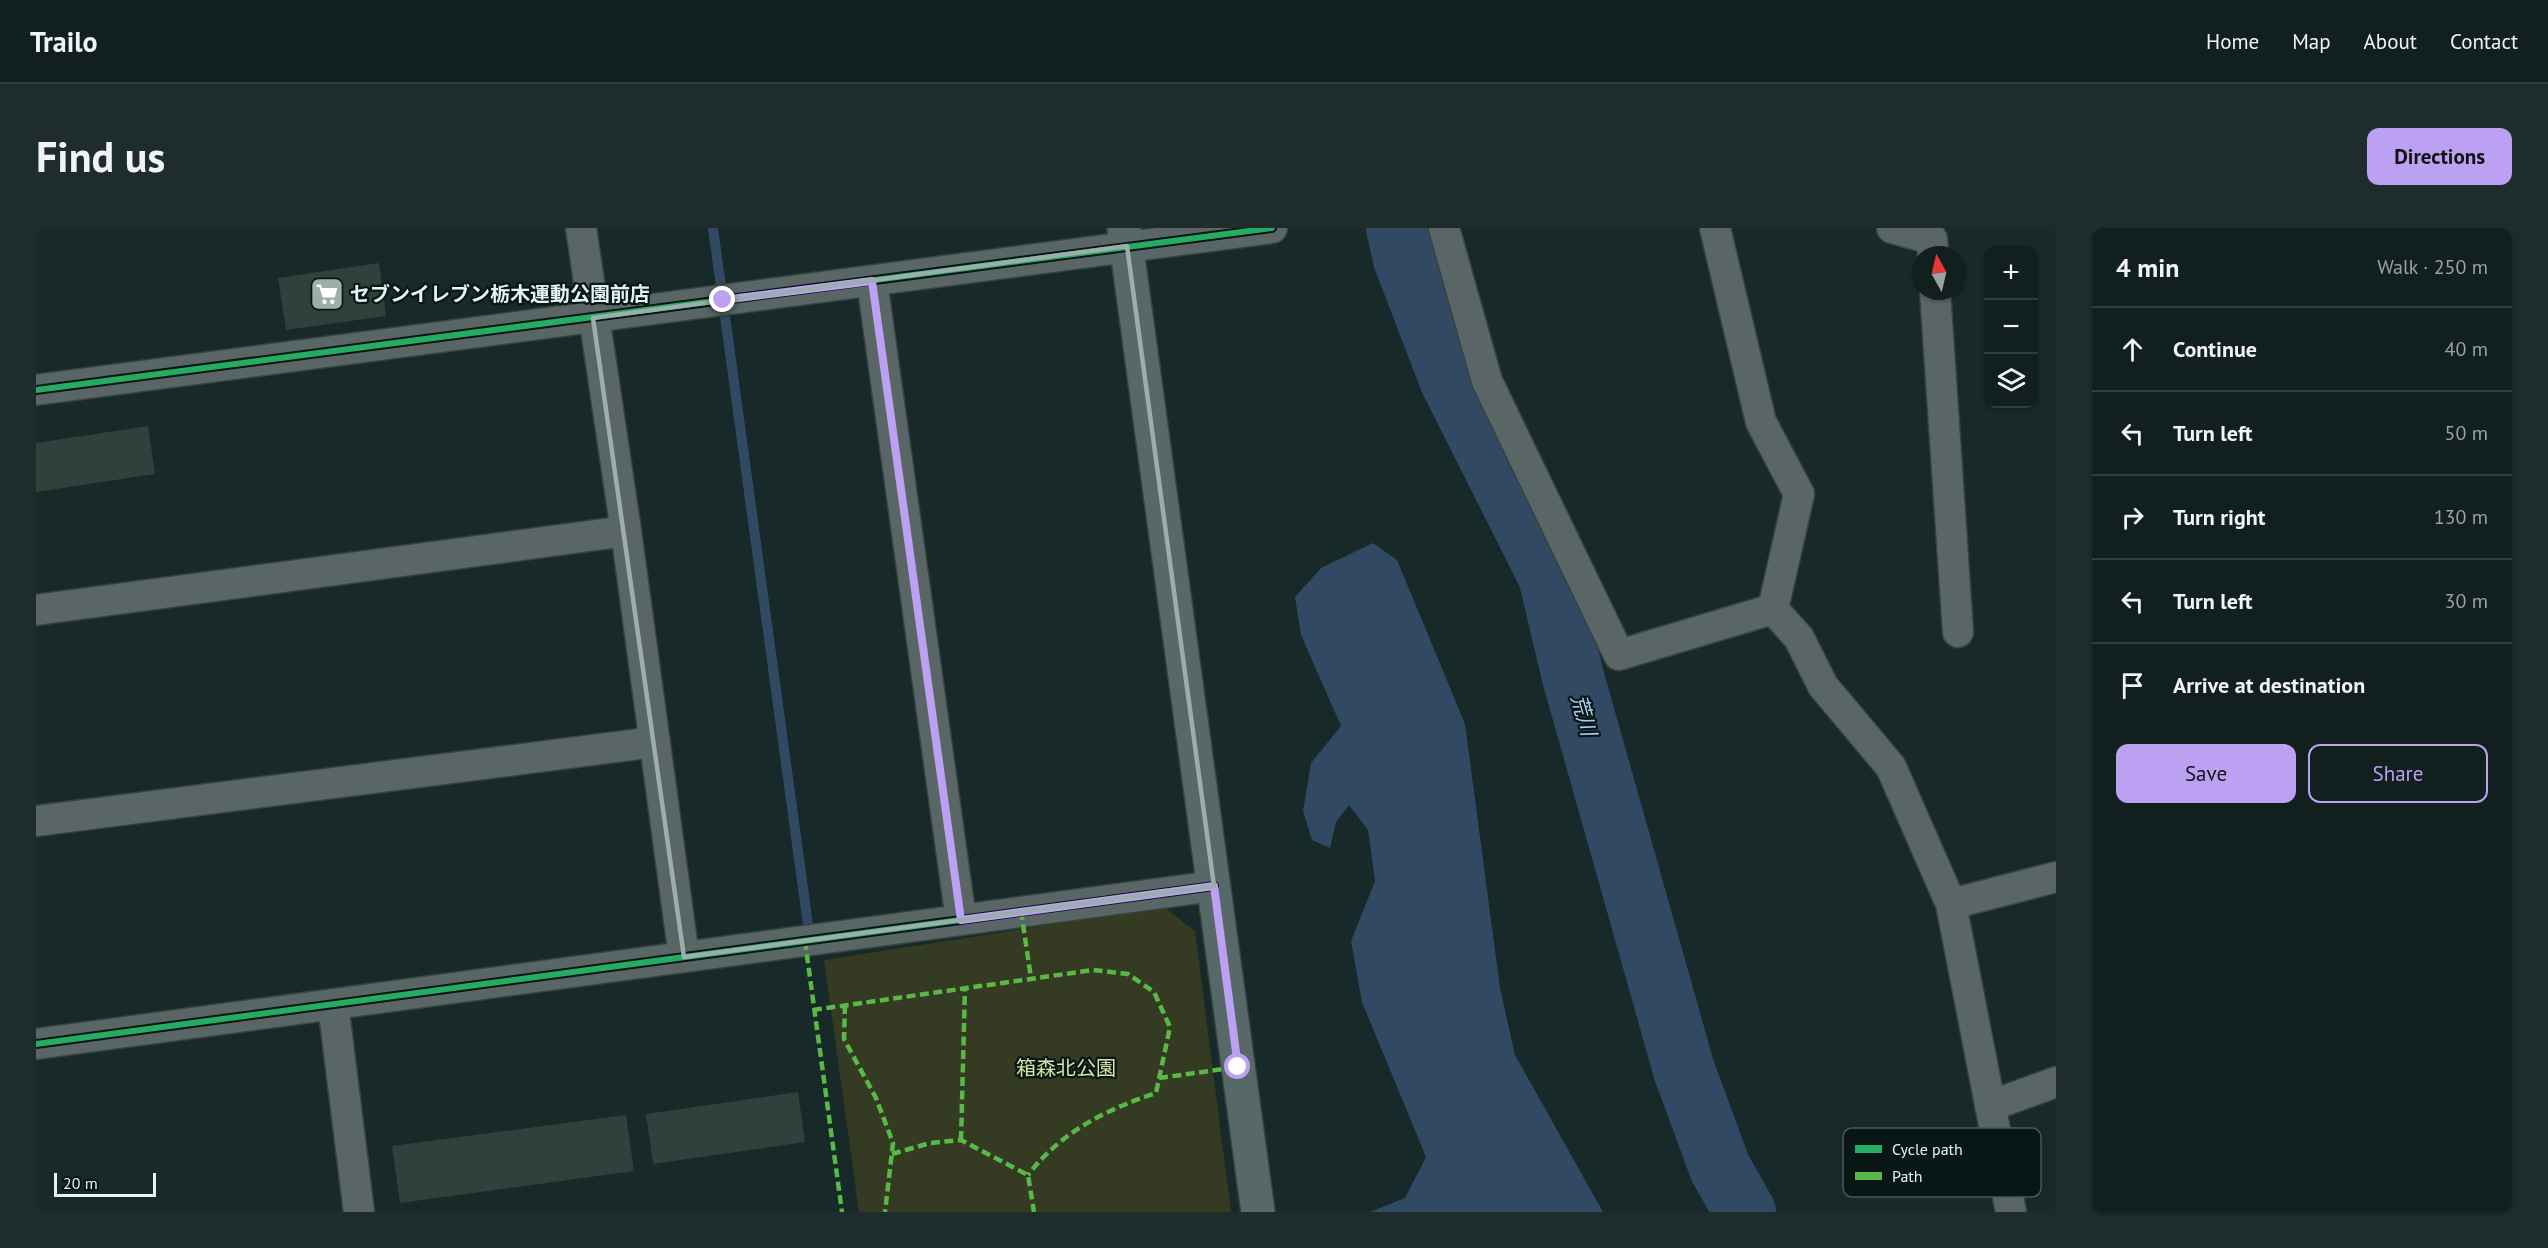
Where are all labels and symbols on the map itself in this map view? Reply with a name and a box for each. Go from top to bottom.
north arrow [1912,246,1966,300]
supermarket icon: セブンイレブン栃木運動公園前店 [309,276,345,312]
place label: セブンイレブン栃木運動公園前店 [350,281,650,307]
route end [709,286,735,312]
water label: 荒川 [1565,691,1603,741]
route start [1224,1053,1250,1079]
park label: 箱森北公園 [1016,1055,1116,1081]
legend [1843,1128,2041,1197]
text: Cycle path [1892,1139,1963,1159]
text: Path [1892,1166,1923,1186]
scale bar [54,1170,156,1198]

